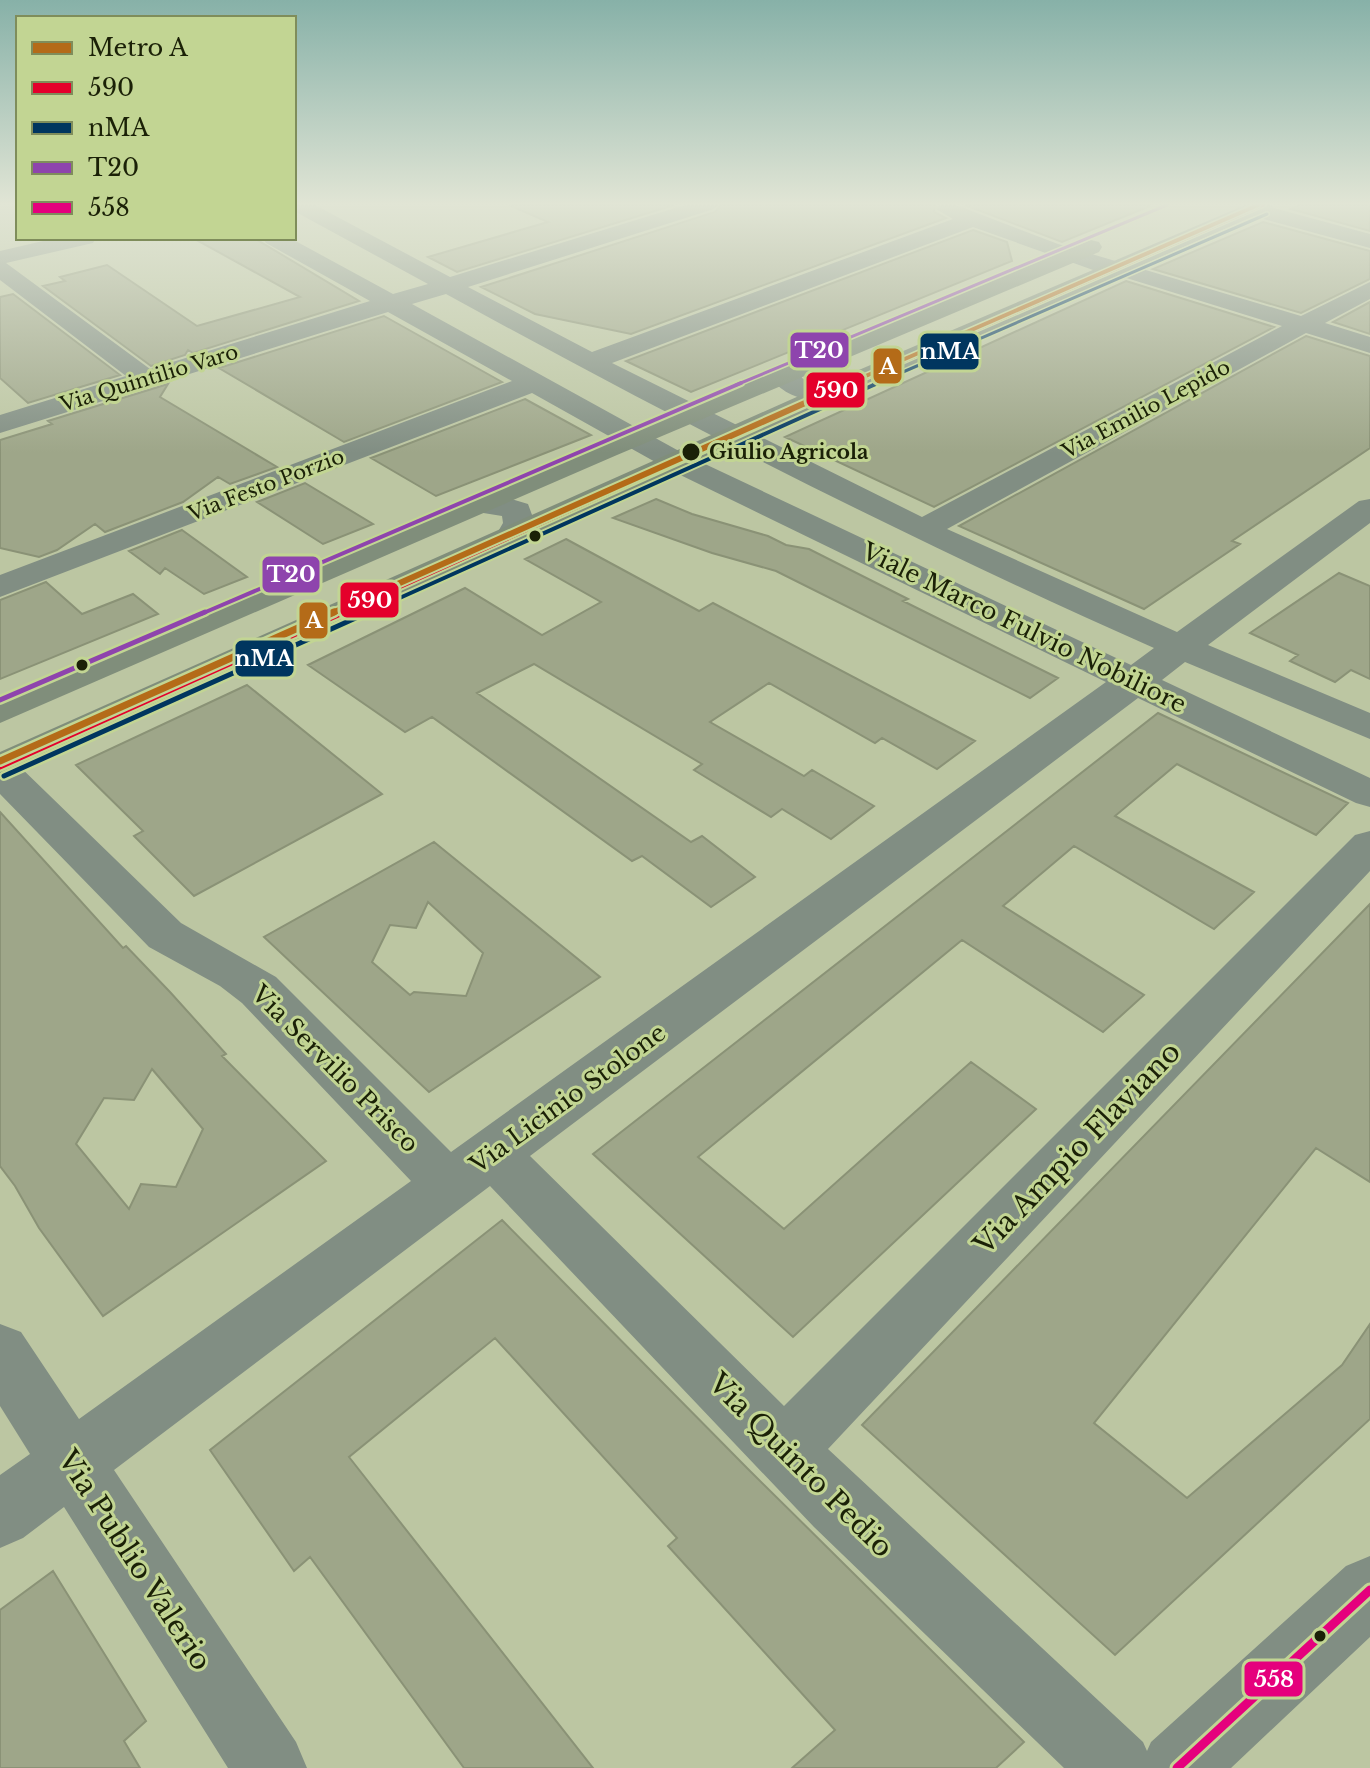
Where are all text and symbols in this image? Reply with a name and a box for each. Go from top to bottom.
legend [16,16,296,240]
text: Metro A [88,33,188,62]
text: 590 [88,73,134,102]
text: nMA [88,113,150,142]
text: T20 [88,153,139,182]
text: 558 [88,193,130,222]
line badge: T20 [789,331,850,369]
line badge: nMA [919,332,980,371]
text: T20 [794,337,844,364]
text: nMA [921,338,981,365]
street label: Via Quintilio Varo [56,340,241,417]
line badge: A [872,347,903,385]
text: A [878,353,898,380]
street label: Via Emilio Lepido [1057,355,1234,464]
line badge: 590 [805,371,866,409]
text: 590 [814,377,858,404]
place label: Giulio Agricola [709,440,869,464]
marker: Giulio Agricola [680,441,702,463]
street label: Via Festo Porzio [184,444,347,526]
unlabelled marker [527,528,543,544]
street label: Viale Marco Fulvio Nobiliore [857,536,1191,719]
line badge: T20 [261,555,321,594]
text: T20 [266,561,316,588]
line badge: 590 [339,581,400,619]
text: 590 [348,587,392,614]
line badge: A [298,601,329,640]
text: A [304,607,324,634]
line badge: nMA [234,639,295,678]
text: nMA [235,645,295,672]
unlabelled marker [74,657,90,673]
street label: Via Servilio Prisco [245,978,425,1158]
street label: Via Licinio Stolone [463,1018,671,1180]
street label: Via Ampio Flaviano [966,1035,1188,1263]
street label: Via Quinto Pedio [700,1365,900,1565]
street label: Via Publio Valerio [50,1443,219,1677]
unlabelled marker [1312,1628,1328,1644]
line badge: 558 [1243,1660,1304,1698]
text: 558 [1254,1666,1294,1693]

